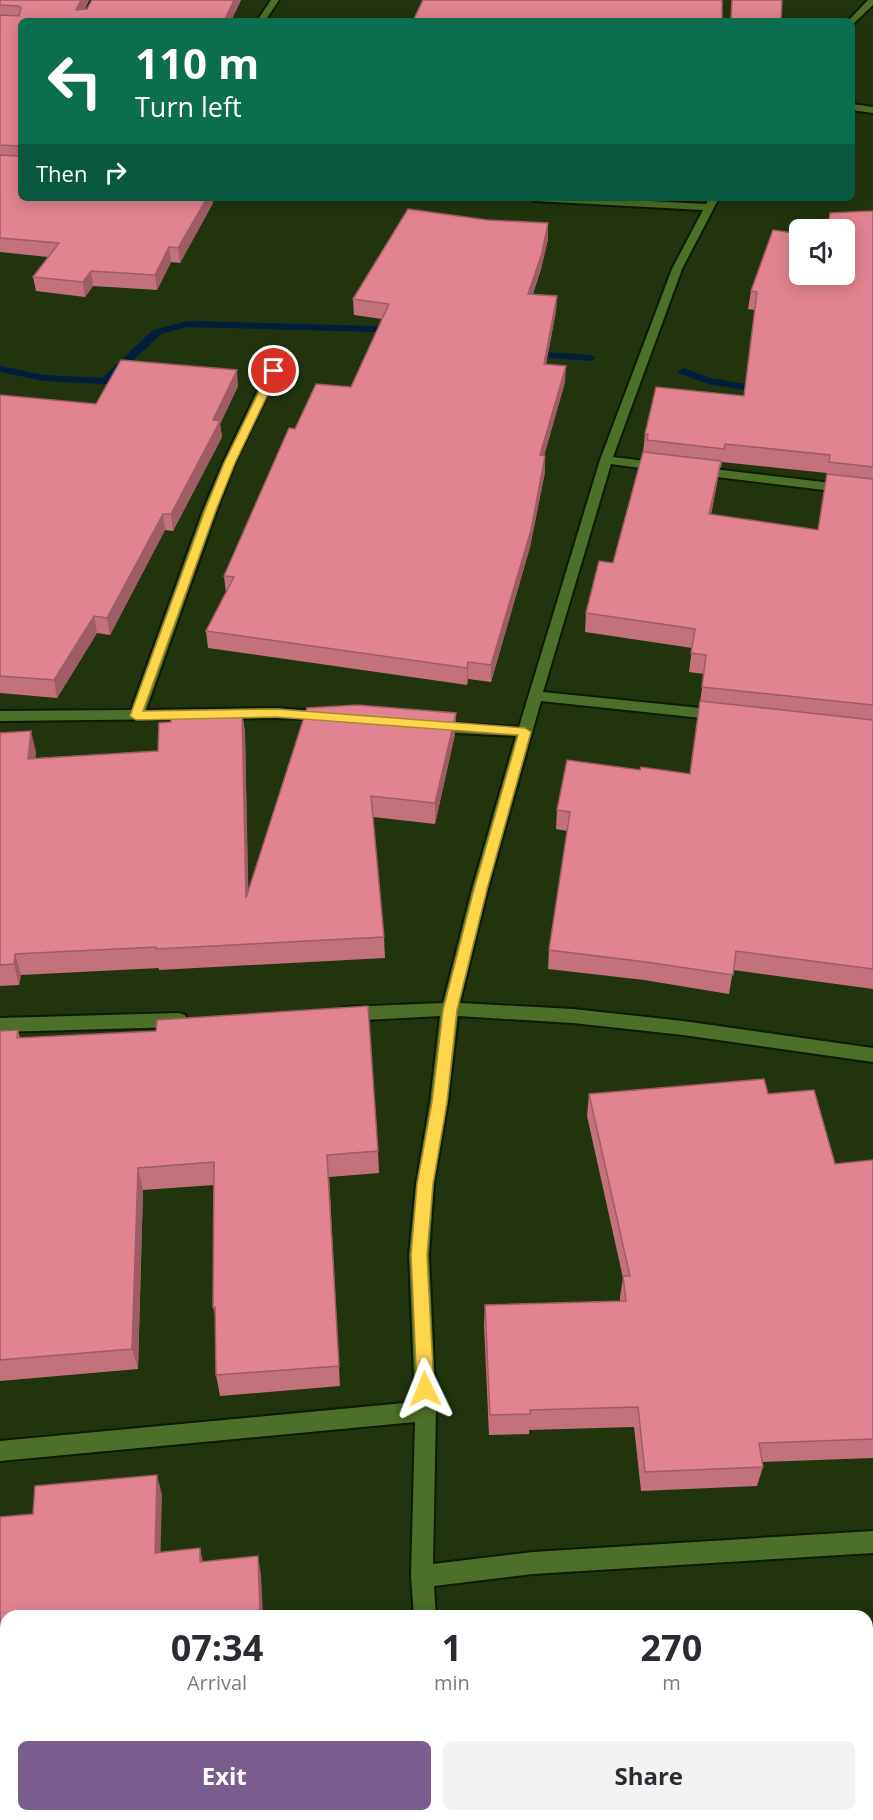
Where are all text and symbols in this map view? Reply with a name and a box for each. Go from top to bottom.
text: 110 m [135,34,259,91]
icon: left [36,42,114,120]
text: Turn left [135,88,242,125]
icon: right [99,156,132,189]
text: Then [36,158,87,188]
map controls [789,219,855,285]
button: sound [789,219,855,285]
pin [248,345,299,396]
icon: arrive [257,354,290,387]
position arrow [393,1357,457,1421]
text: 07:34 [171,1623,263,1672]
text: 1 [442,1623,462,1672]
text: 270 [641,1623,702,1672]
text: Arrival [187,1669,247,1696]
text: min [434,1669,470,1696]
text: m [662,1669,681,1696]
button: Exit [18,1741,431,1810]
button: Share [443,1741,855,1810]

